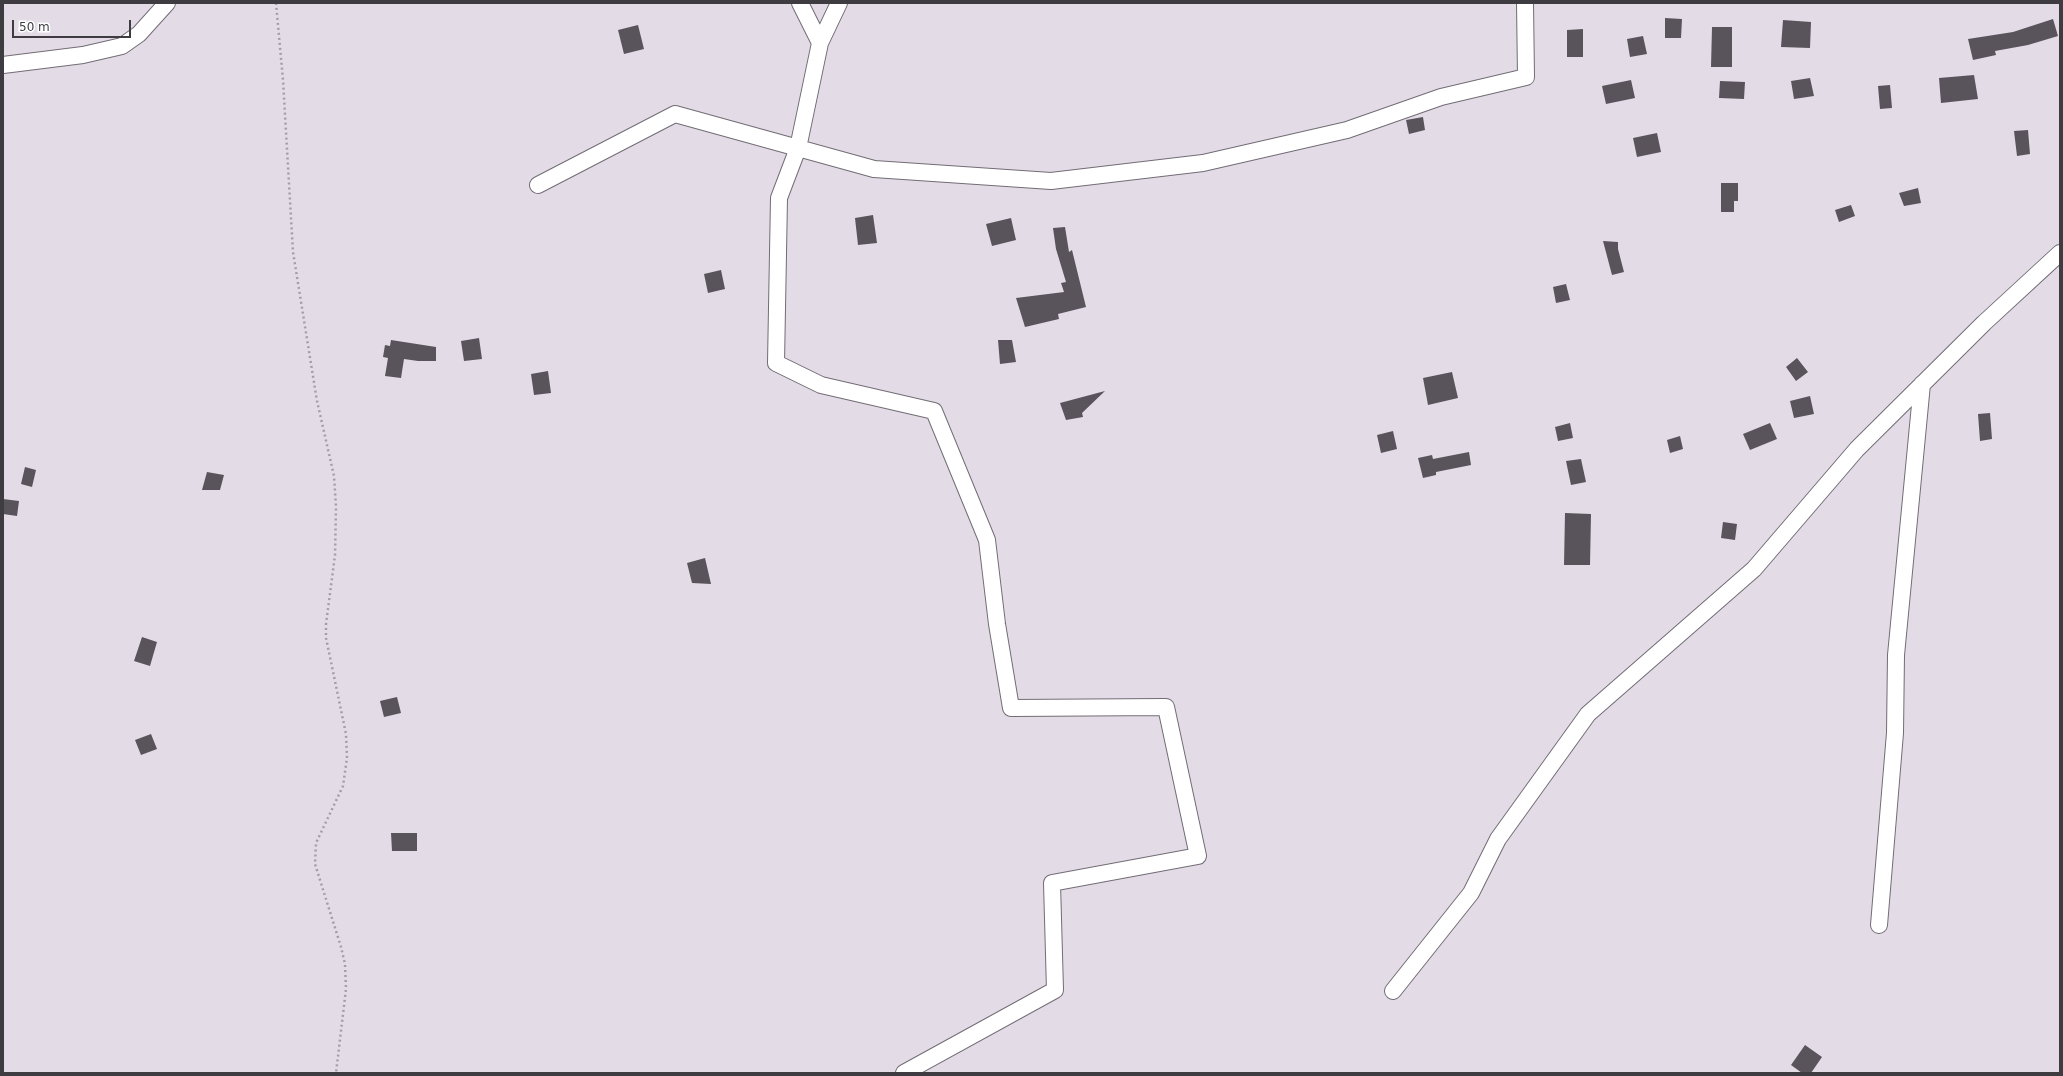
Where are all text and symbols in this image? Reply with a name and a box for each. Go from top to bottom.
scale bar [14,12,133,38]
text: 50 m [19,20,50,34]

